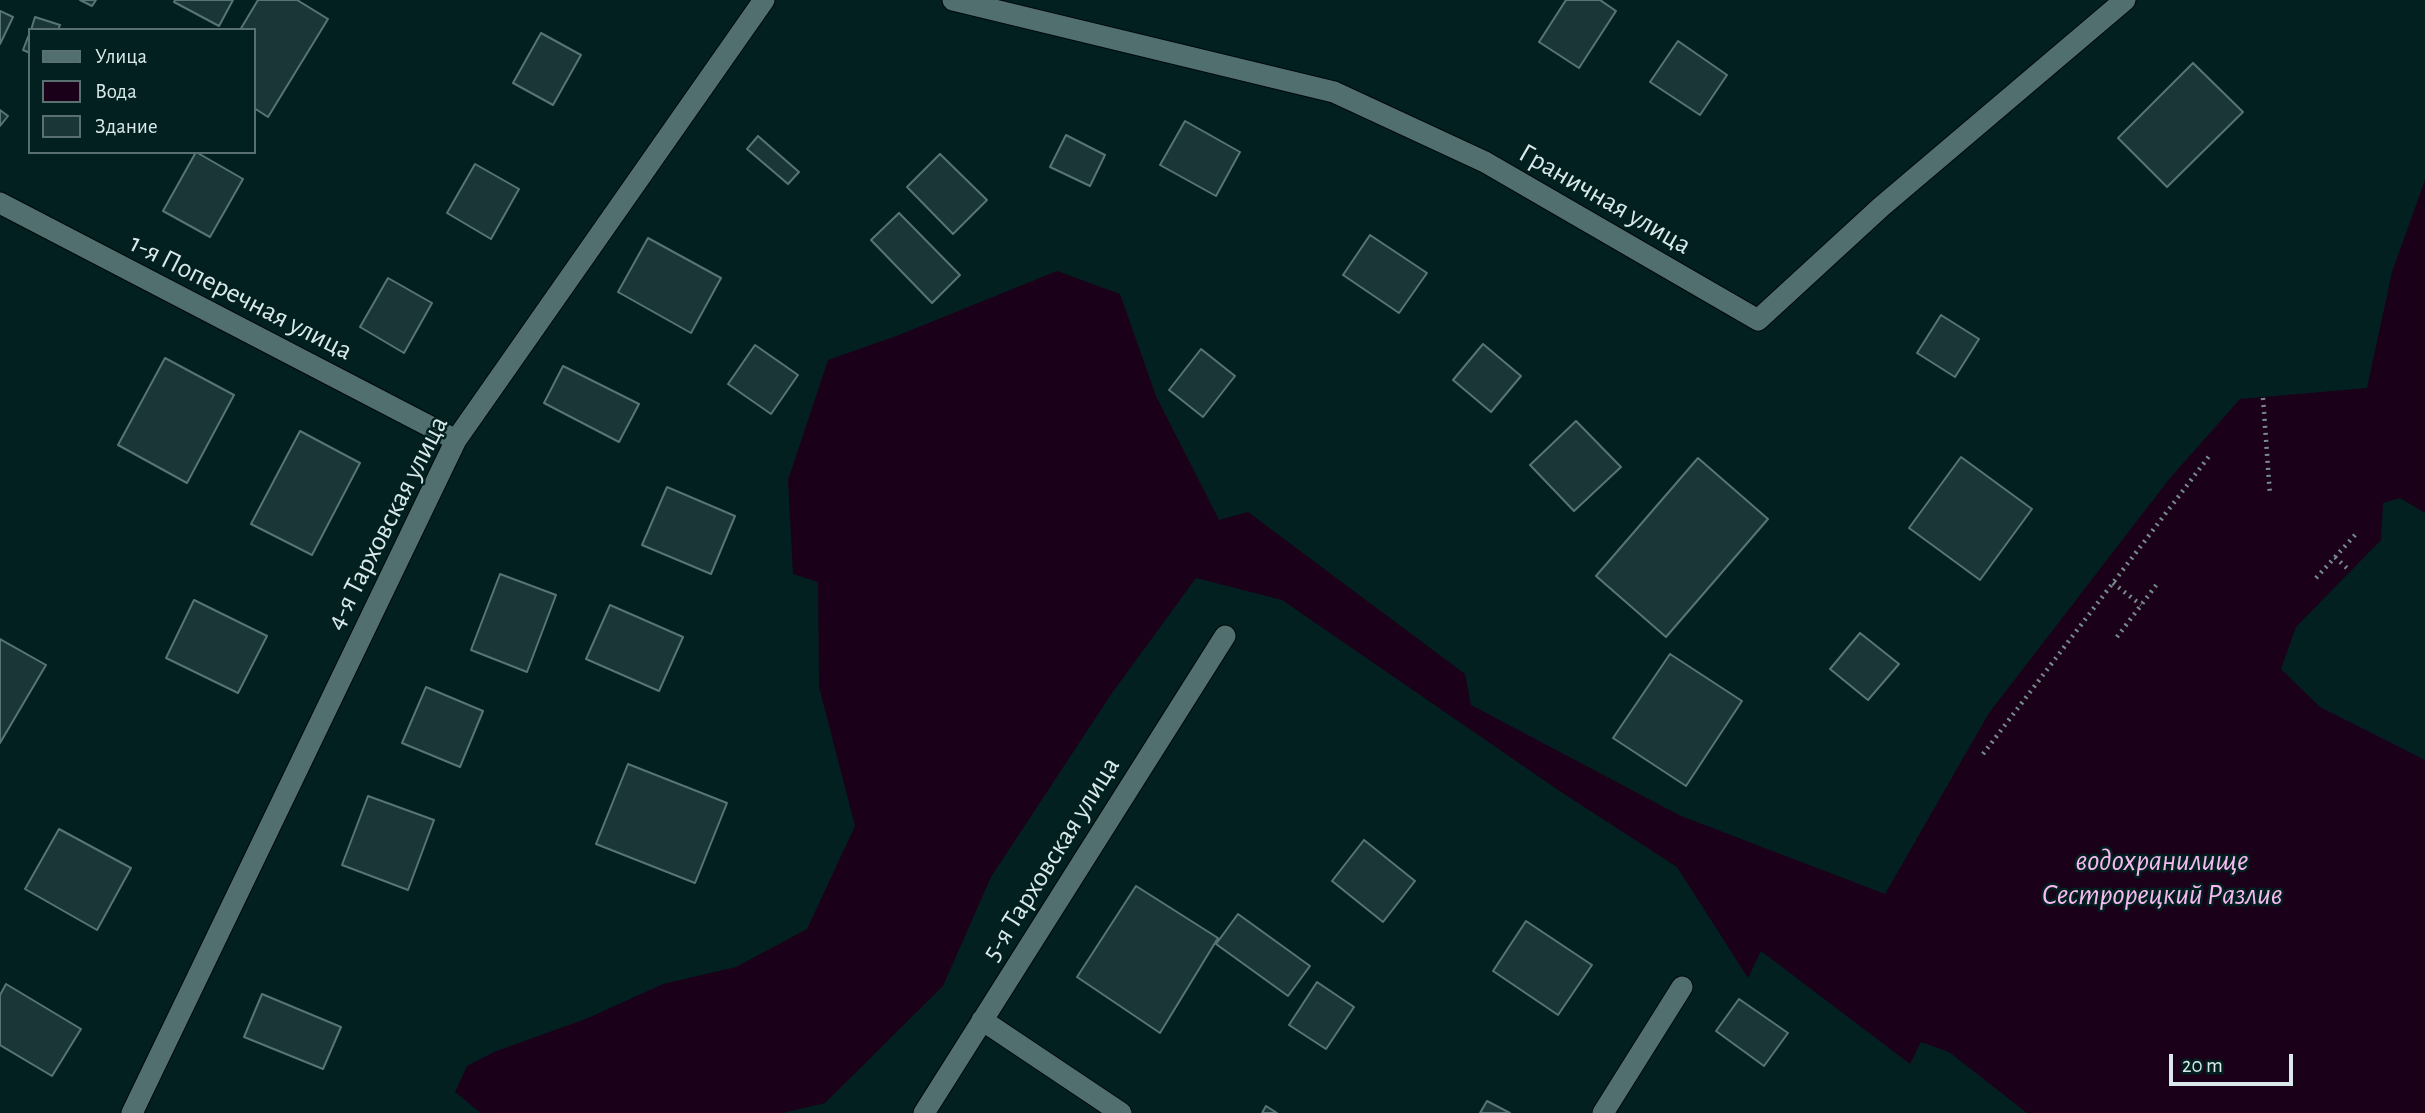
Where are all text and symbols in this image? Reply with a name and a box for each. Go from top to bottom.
legend [28,28,256,154]
text: Улица [95,46,147,67]
text: Вода [95,81,137,102]
text: Здание [95,116,158,137]
street label: Граничная улица [1513,136,1697,262]
street label: 1-я Поперечная улица [124,226,358,368]
street label: 4-я Тарховская улица [319,410,455,636]
street label: 5-я Тарховская улица [975,751,1127,967]
water label: водохранилище Сестрорецкий Разлив [2042,843,2282,914]
scale bar [2173,1040,2297,1084]
text: 20 m [2182,1055,2223,1076]

